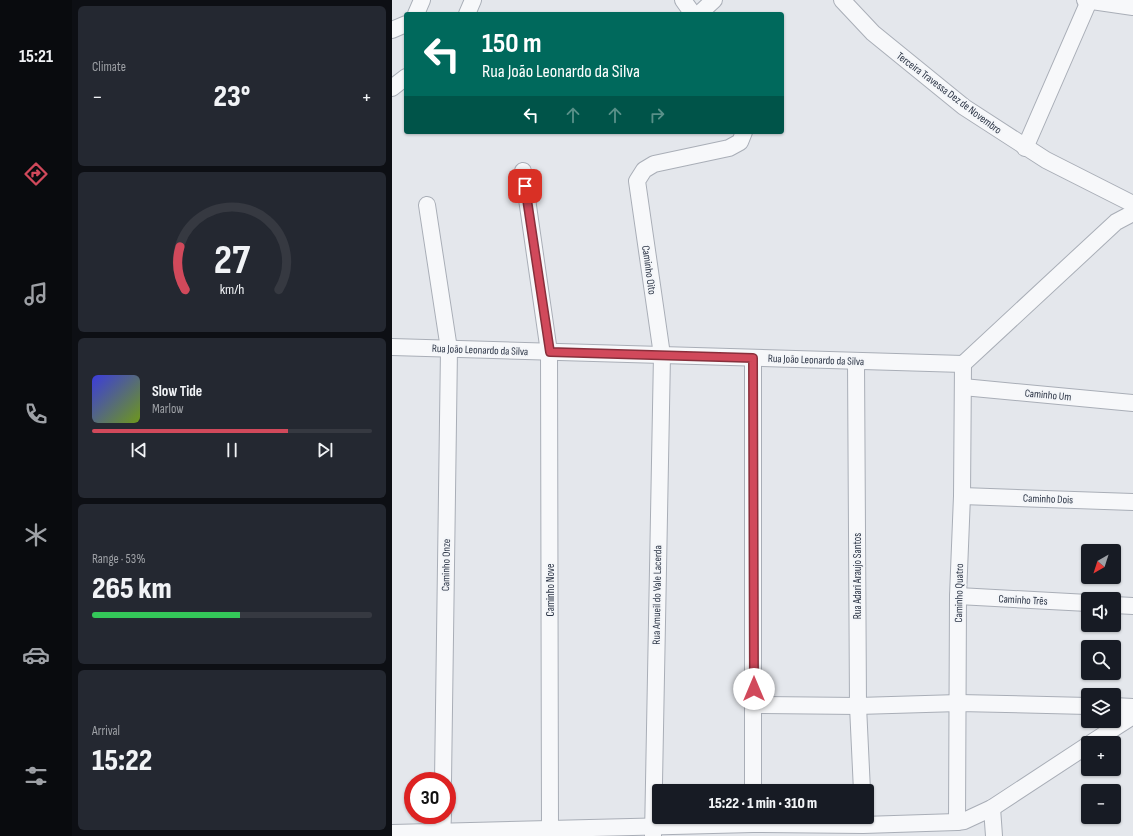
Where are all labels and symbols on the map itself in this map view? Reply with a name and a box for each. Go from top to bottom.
street label: Terceira Travessa Dez de Novembro [894,49,1004,137]
pin [508,169,542,203]
street label: Caminho Oito [639,245,659,296]
street label: Rua João Leonardo da Silva [432,342,528,358]
street label: Rua João Leonardo da Silva [768,352,864,368]
street label: Caminho Um [1024,386,1072,404]
street label: Caminho Dois [1023,492,1073,506]
street label: Rua Adari Araujo Santos [851,533,864,619]
street label: Caminho Onze [439,539,453,591]
north arrow [1081,544,1121,584]
street label: Rua Amueil do Vale Lacerda [650,545,664,645]
street label: Caminho Quatro [952,563,966,623]
street label: Caminho Nove [544,564,557,616]
street label: Caminho Três [998,592,1048,608]
position arrow [733,668,775,710]
speed limit sign: 30 [404,772,456,824]

